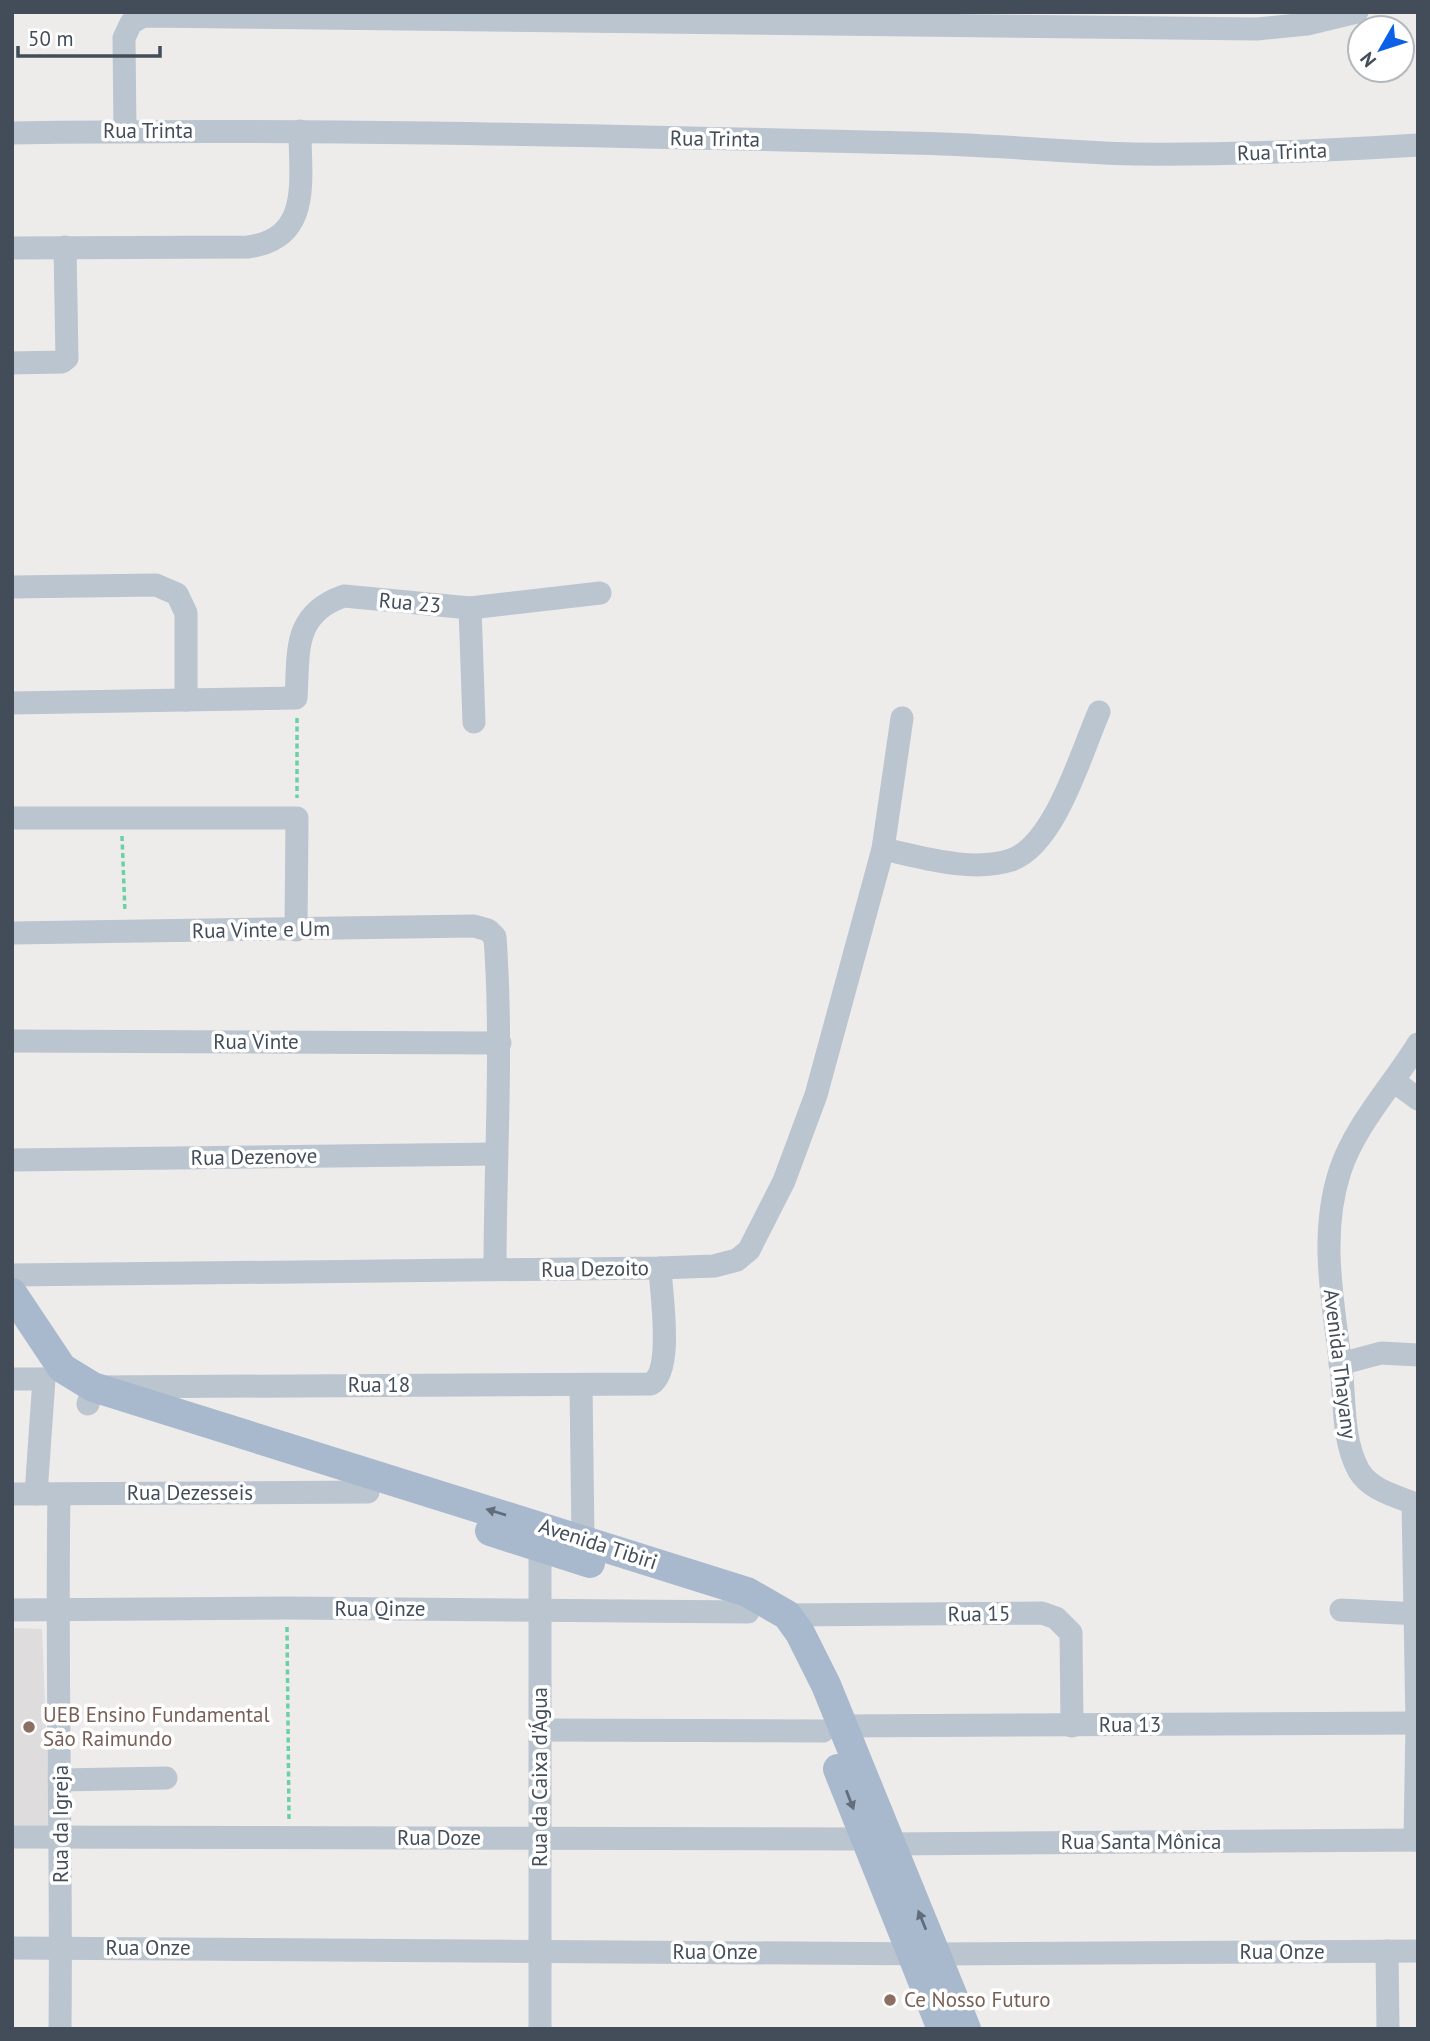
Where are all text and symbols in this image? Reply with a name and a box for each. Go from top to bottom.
scale bar [18,14,159,58]
north arrow [1346,14,1416,84]
text: 50 m [28,25,74,52]
text: N [1355,47,1381,72]
street label: Rua Trinta [103,117,193,144]
street label: Rua Trinta [670,124,760,153]
street label: Rua Trinta [1236,136,1328,167]
street label: Rua 23 [378,586,442,619]
street label: Rua Vinte e Um [192,915,330,944]
street label: Rua Vinte [213,1028,299,1055]
street label: Rua Dezenove [190,1142,318,1171]
street label: Rua Dezoito [541,1254,649,1283]
street label: Avenida Thayany [1318,1287,1363,1441]
street label: Rua 18 [348,1371,410,1398]
street label: Rua Dezesseis [127,1479,253,1506]
one-way arrow [485,1506,506,1516]
street label: Avenida Tibiri [536,1512,661,1575]
street label: Rua Qinze [335,1595,425,1622]
street label: Rua 15 [947,1599,1010,1628]
street label: Rua da Caixa d'Água [526,1687,553,1867]
place label: UEB Ensino Fundamental São Raimundo [43,1701,270,1752]
street label: Rua 13 [1099,1711,1161,1738]
marker: UEB Ensino Fundamental São Raimundo [21,1719,37,1735]
street label: Rua da Igreja [47,1765,74,1883]
one-way arrow [845,1790,856,1811]
street label: Rua Doze [397,1824,481,1851]
street label: Rua Santa Mônica [1061,1828,1221,1855]
one-way arrow [917,1909,928,1930]
street label: Rua Onze [105,1934,191,1961]
street label: Rua Onze [672,1938,758,1965]
street label: Rua Onze [1239,1938,1325,1965]
place label: Ce Nosso Futuro [904,1986,1050,2013]
marker: Ce Nosso Futuro [882,1992,898,2008]

